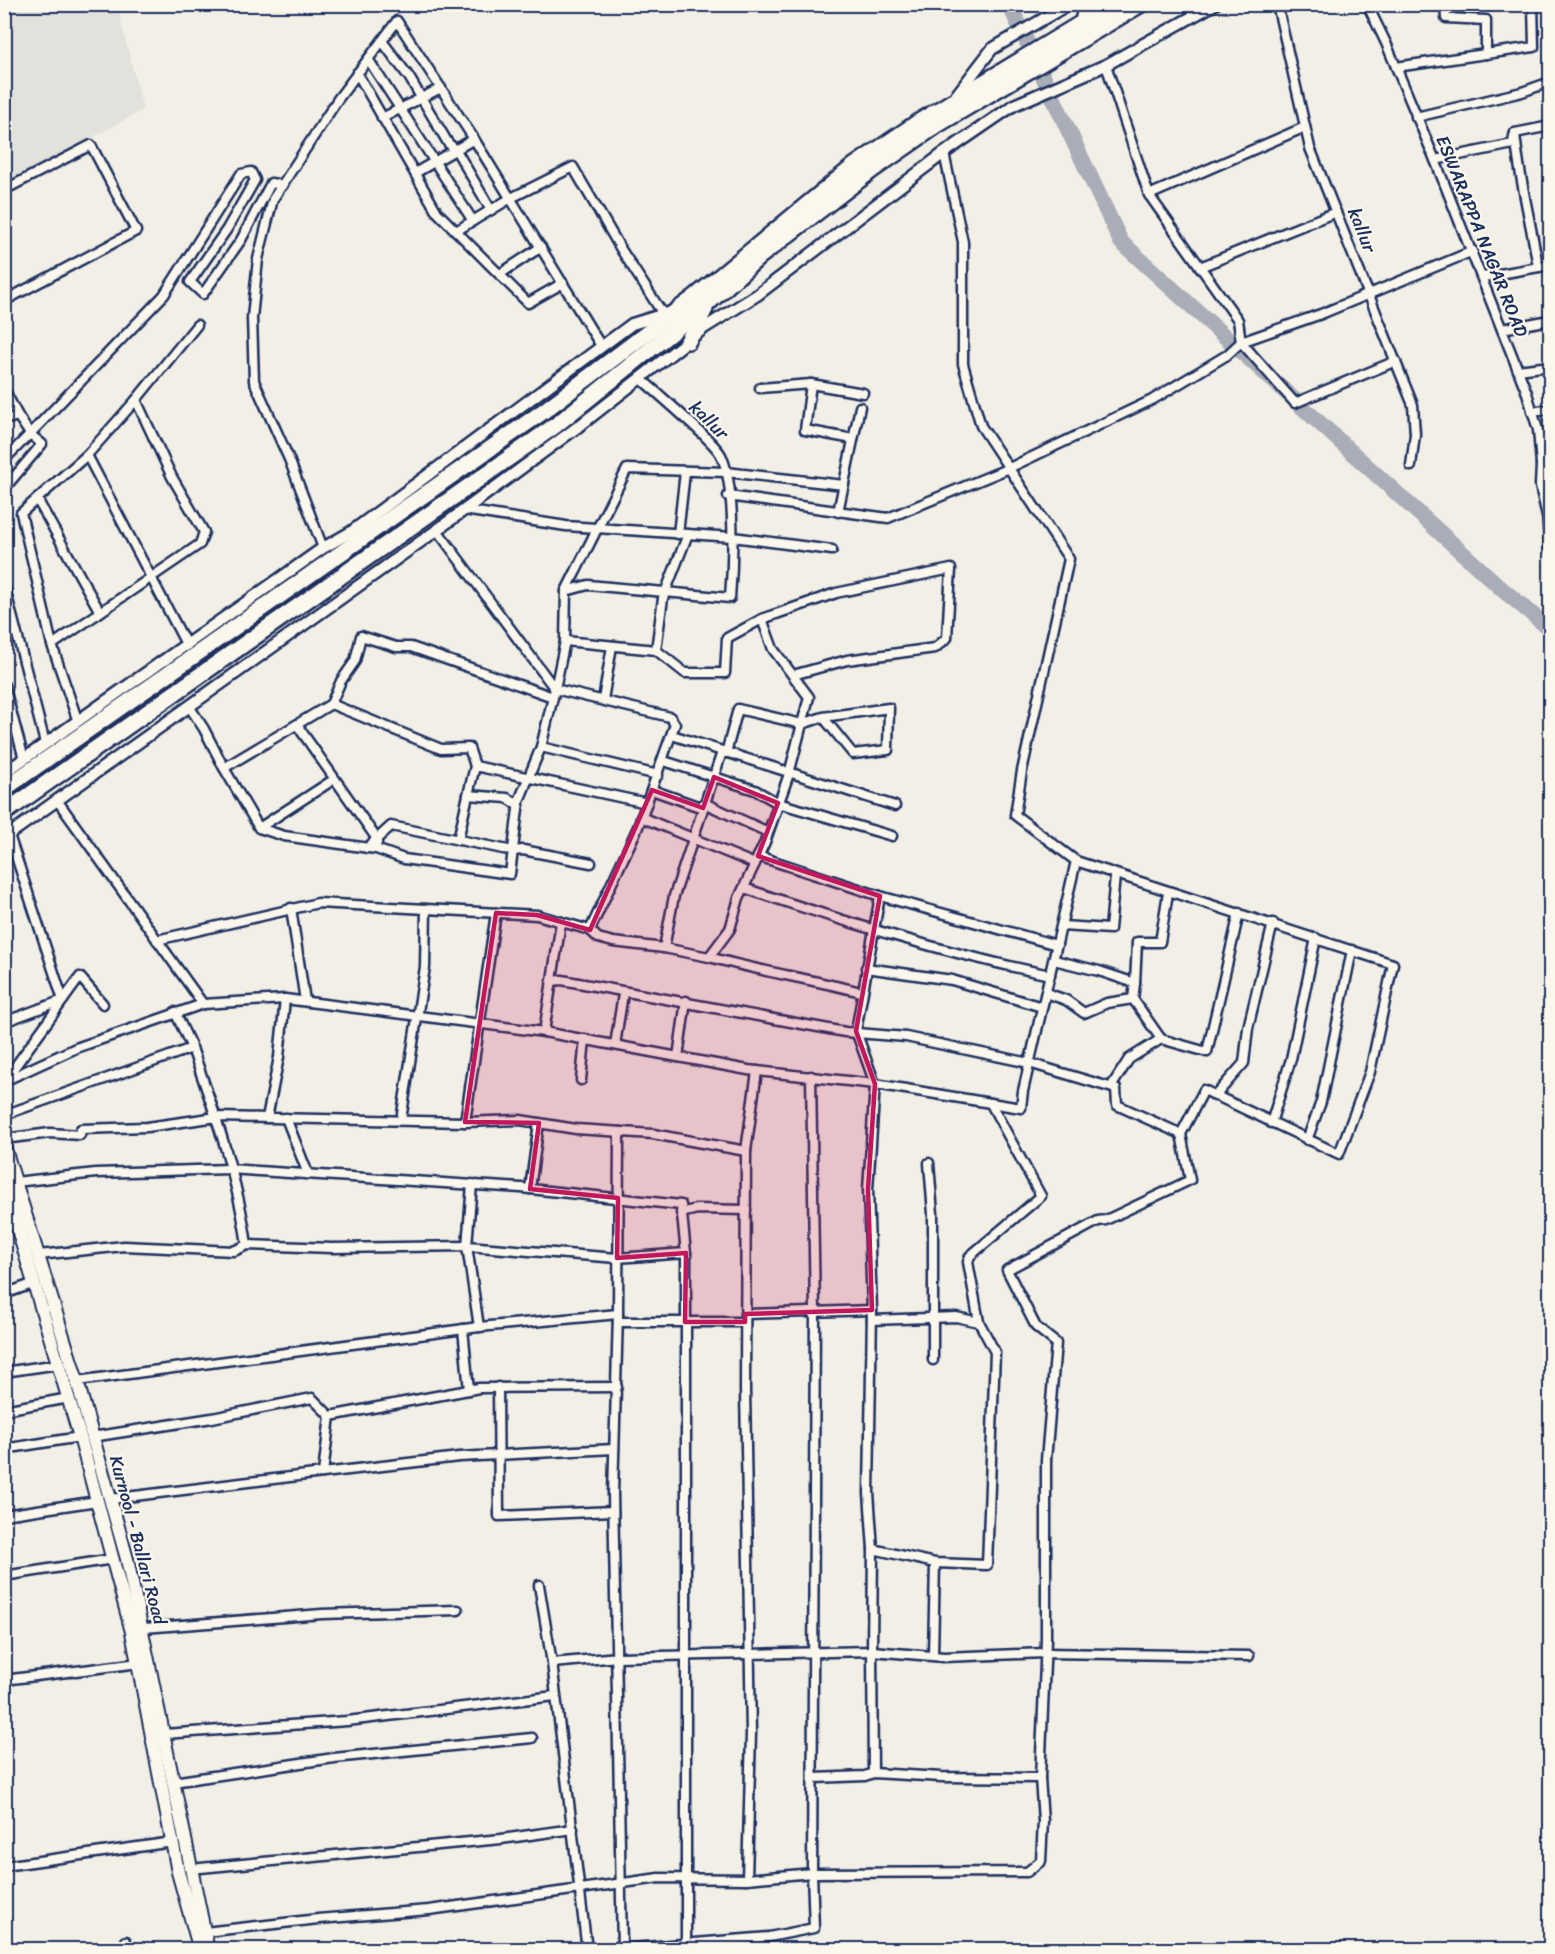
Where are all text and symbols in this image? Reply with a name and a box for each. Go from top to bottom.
street label: ESWARAPPA NAGAR ROAD [1427,130,1537,342]
street label: kallur [1339,203,1386,259]
street label: kallur [681,393,738,449]
street label: Kurnool - Ballari Road [100,1452,176,1630]

